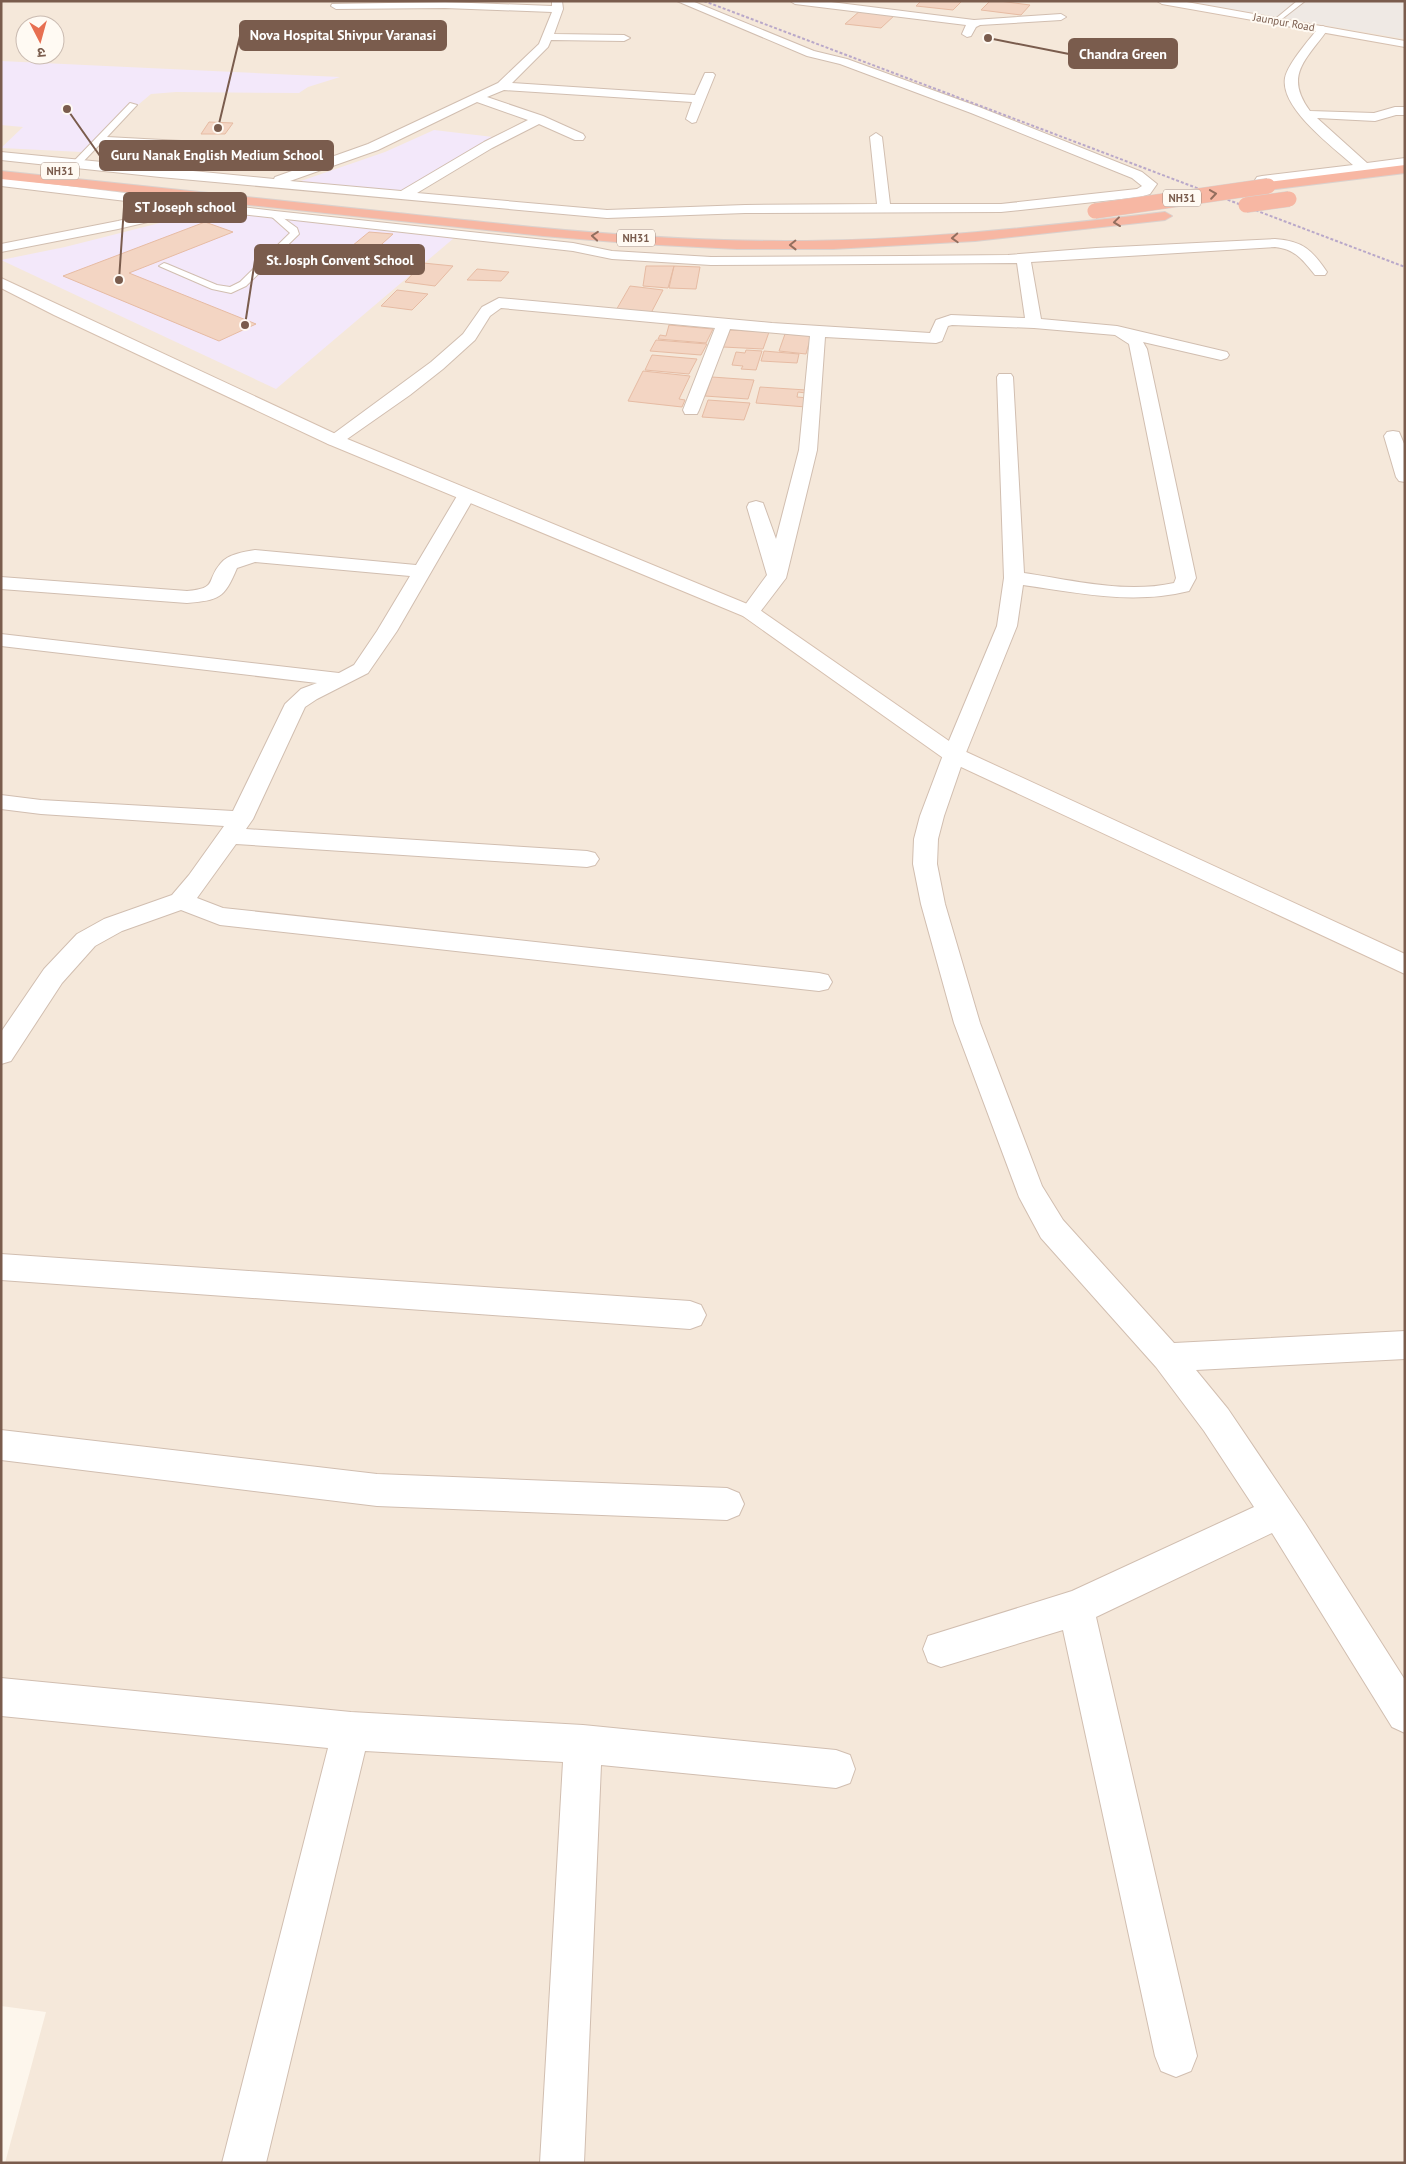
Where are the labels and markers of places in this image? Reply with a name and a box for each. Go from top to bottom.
callout: Nova Hospital Shivpur Varanasi [240,21,446,50]
callout: Chandra Green [1069,39,1177,68]
callout: Guru Nanak English Medium School [100,141,333,170]
callout: ST Joseph school [124,193,246,222]
callout: St. Josph Convent School [255,245,424,274]

